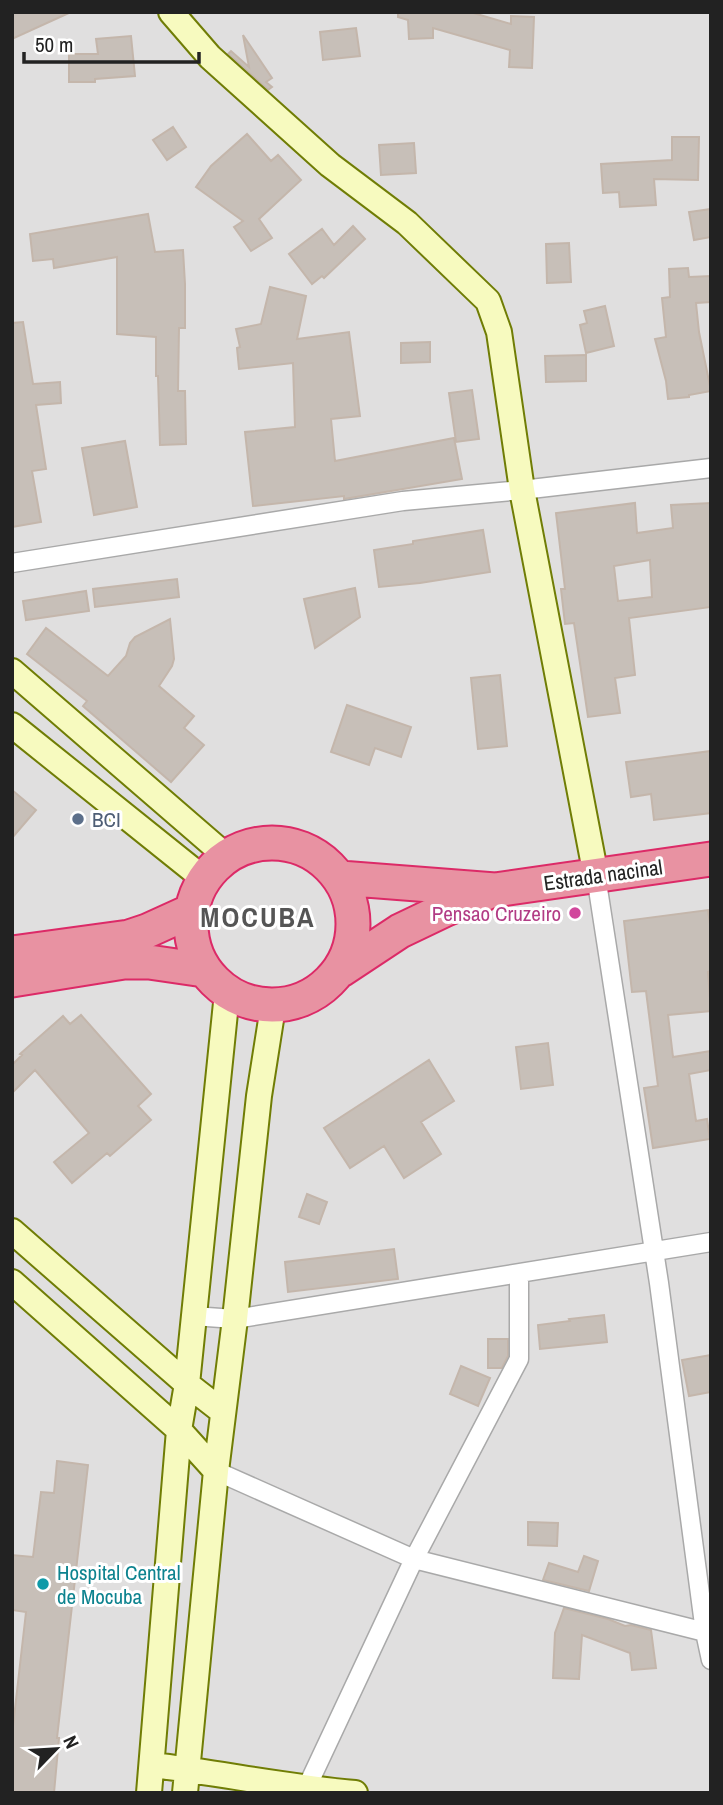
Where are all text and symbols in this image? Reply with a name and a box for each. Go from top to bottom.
scale bar [24,21,200,65]
text: 50 m [35,30,73,59]
place label: BCI [92,805,121,834]
marker: BCI [70,811,86,827]
street label: Estrada nacinal [542,852,664,898]
district label: MOCUBA [200,898,316,936]
place label: Pensao Cruzeiro [432,899,561,928]
marker: Pensao Cruzeiro [567,905,583,921]
place label: Hospital Central de Mocuba [57,1558,180,1611]
marker: Hospital Central de Mocuba [35,1576,51,1592]
north arrow [21,1714,91,1784]
text: N [57,1731,86,1752]

